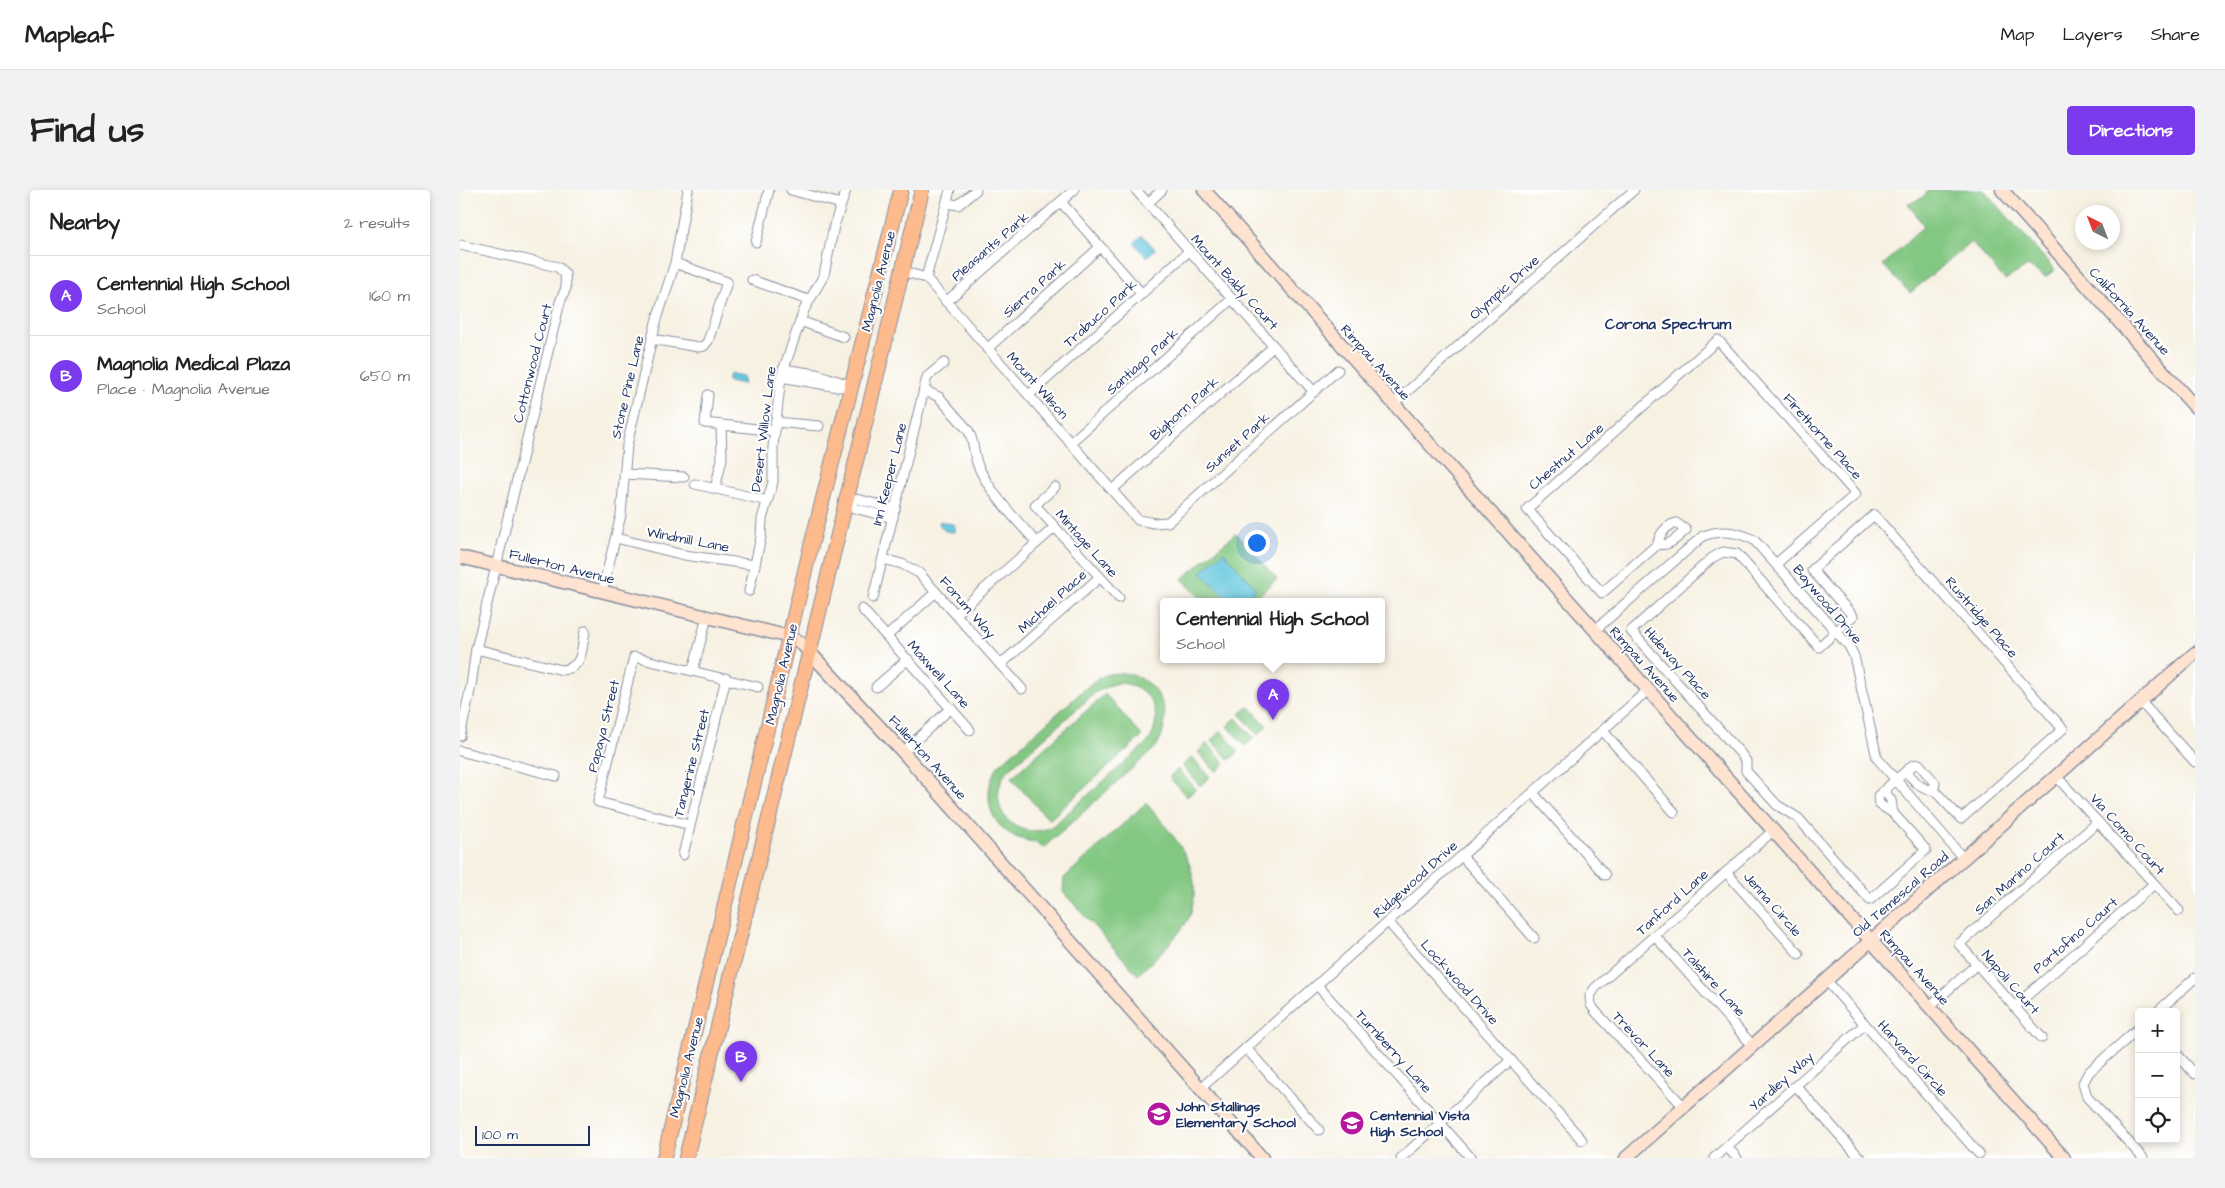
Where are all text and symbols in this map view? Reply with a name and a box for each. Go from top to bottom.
text: Mapleaf [25,18,114,52]
text: Map [2000,22,2034,47]
text: Layers [2062,22,2123,47]
text: Share [2151,22,2200,47]
text: Find us [30,106,144,155]
button: Directions [2067,106,2195,155]
north arrow [2075,205,2120,250]
street label: Pleasants Park [947,207,1034,286]
text: Nearby [50,208,120,237]
text: 2 results [344,212,410,234]
street label: Magnolia Avenue [857,228,901,334]
street label: Mount Baldy Court [1186,230,1283,335]
street label: Olympic Drive [1465,250,1544,325]
street label: Sierra Park [999,255,1071,323]
street label: California Avenue [2084,263,2175,361]
text: Centennial High School [97,271,290,298]
street label: Trabuco Park [1059,275,1142,352]
text: A [61,285,71,307]
text: 160 m [369,285,410,307]
text: School [97,298,146,320]
street label: Cottonwood Court [508,301,558,425]
district label: Corona Spectrum [1605,314,1731,335]
street label: Rimpau Avenue [1336,320,1415,405]
street label: Santiago Park [1102,324,1184,400]
street label: Stone Pine Lane [606,333,650,441]
street label: Mount Wilson [1002,348,1073,424]
text: Magnolia Medical Plaza [97,351,290,378]
text: B [60,365,72,387]
text: 650 m [360,365,410,387]
street label: Desert Willow Lane [746,365,782,493]
street label: Bighorn Park [1146,372,1224,445]
text: Place · Magnolia Avenue [97,378,270,400]
street label: Firethorne Place [1778,389,1867,485]
street label: Sunset Park [1201,408,1275,477]
street label: Chestnut Lane [1525,418,1609,495]
street label: Inn Keeper Lane [868,420,913,528]
street label: Mintage Lane [1050,505,1122,582]
street label: Windmill Lane [645,522,731,558]
your location [1244,530,1270,556]
street label: Fullerton Avenue [507,544,617,590]
street label: Baywood Drive [1788,561,1867,649]
street label: Michael Place [1014,565,1092,638]
street label: Forum Way [934,572,1000,643]
street label: Rustridge Place [1940,573,2022,663]
popup [1160,598,1385,663]
text: Centennial High School [1176,606,1369,633]
street label: Magnolia Avenue [761,621,803,727]
street label: Rimpau Avenue [1605,622,1684,707]
street label: Hideway Place [1639,623,1716,705]
text: School [1176,633,1225,655]
street label: Maxwell Lane [902,636,975,713]
street label: Papaya Street [583,678,625,775]
pin: A [1257,679,1289,720]
street label: Tangerine Street [669,707,715,819]
street label: Fullerton Avenue [884,711,971,805]
street label: Via Como Court [2085,789,2170,880]
street label: San Marino Court [1970,827,2070,920]
street label: Ridgewood Drive [1369,836,1463,923]
street label: Old Temescal Road [1848,847,1953,942]
street label: Tanford Lane [1632,865,1713,941]
street label: Jenna Circle [1738,868,1806,942]
street label: Portofino Court [2029,893,2123,978]
street label: Rimpau Avenue [1875,925,1954,1010]
street label: Lockwood Drive [1415,936,1503,1030]
street label: Talshire Lane [1677,944,1750,1022]
street label: Napoli Court [1977,946,2044,1020]
street label: Turnberry Lane [1350,1006,1436,1098]
street label: Trevor Lane [1607,1007,1679,1082]
map controls [2135,1008,2180,1143]
button: + [2135,1008,2180,1053]
street label: Magnolia Avenue [665,1014,709,1120]
street label: Harvard Circle [1873,1016,1952,1102]
pin: B [725,1041,757,1082]
street label: Yardley Way [1745,1047,1819,1116]
button: − [2135,1053,2180,1098]
place label: John Stallings Elementary School [1175,1097,1297,1133]
button: locate [2135,1098,2180,1143]
school or university icon: John Stallings Elementary School [1146,1101,1172,1127]
place label: Centennial Vista High School [1370,1106,1470,1143]
school or university icon: Centennial Vista High School [1339,1110,1365,1136]
scale bar [475,1123,590,1146]
text: 100 m [482,1125,518,1145]

